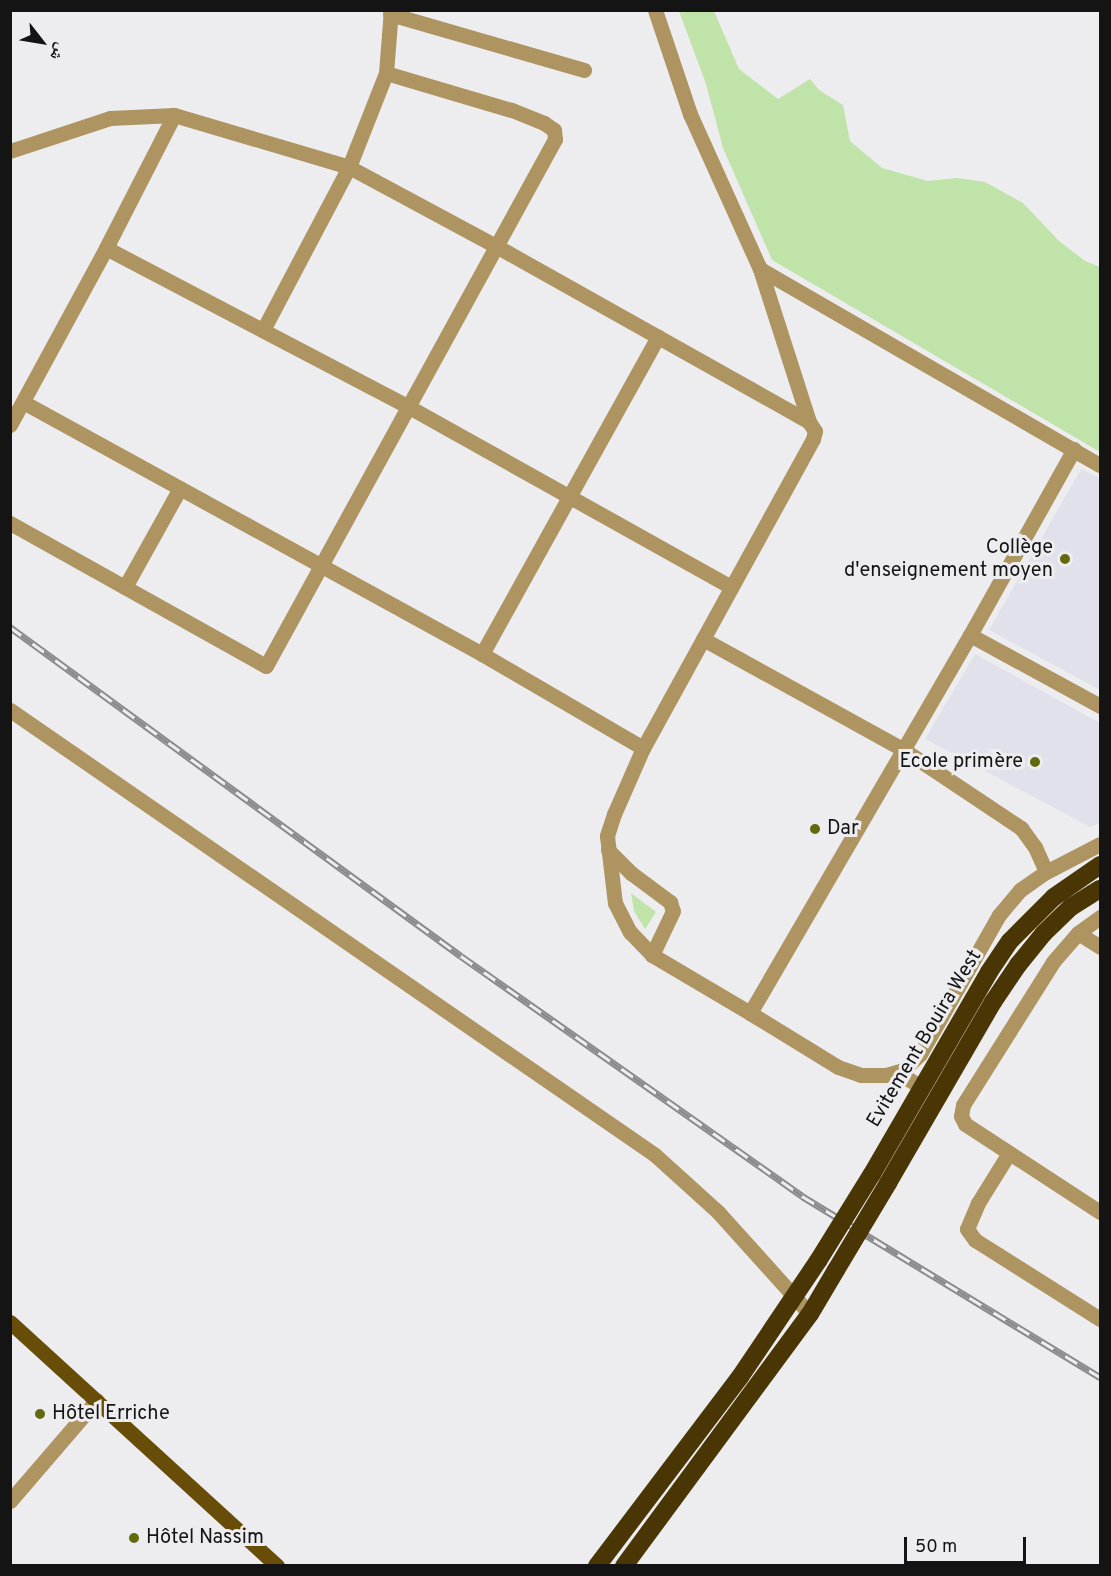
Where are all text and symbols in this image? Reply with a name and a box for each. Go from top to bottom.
north arrow [12,12,72,72]
text: ش [44,39,70,64]
place label: Collège d'enseignement moyen [844,536,1053,583]
marker: Collège d'enseignement moyen [1058,552,1072,566]
place label: Ecole primère [900,750,1023,774]
marker: Ecole primère [1028,755,1042,769]
place label: Dar [827,817,859,841]
marker: Dar [808,822,822,836]
street label: Evitement Bouira West [862,946,988,1132]
place label: Hôtel Erriche [52,1402,170,1426]
marker: Hôtel Erriche [33,1407,47,1421]
scale bar [907,1525,1028,1563]
place label: Hôtel Nassim [146,1526,264,1550]
marker: Hôtel Nassim [127,1531,141,1545]
text: 50 m [915,1536,957,1559]

